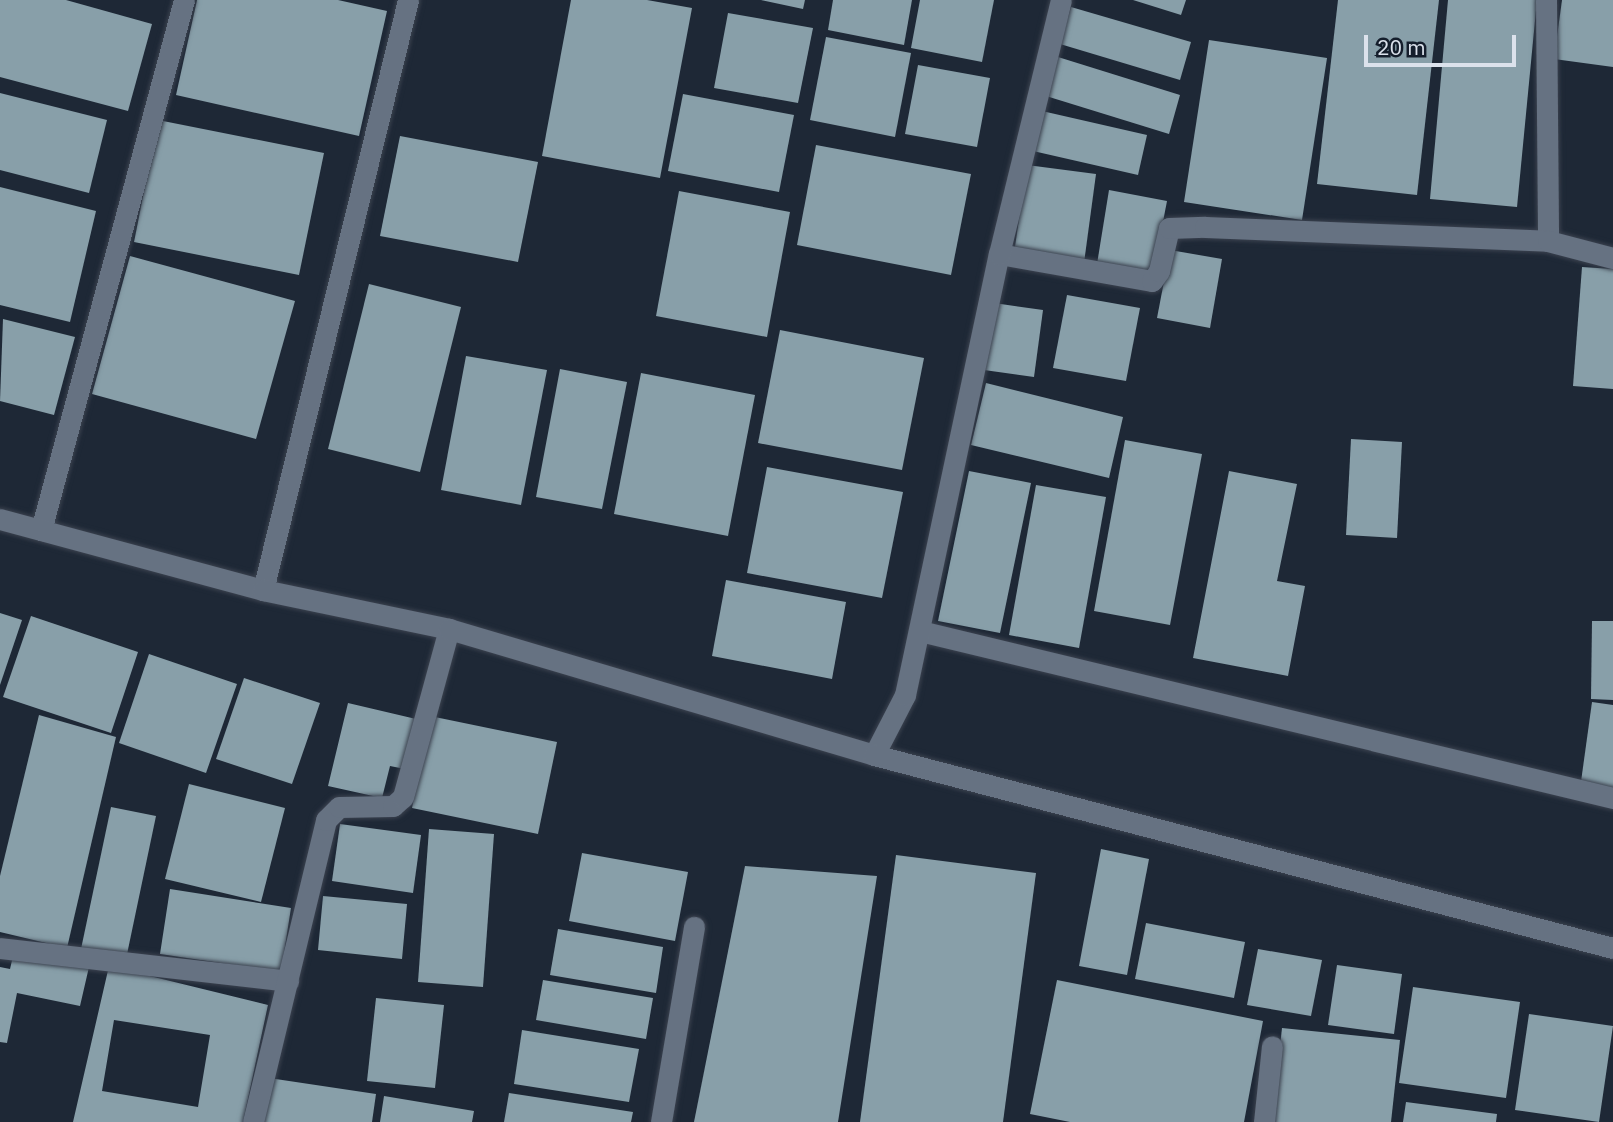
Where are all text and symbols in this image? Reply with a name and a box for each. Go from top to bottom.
scale bar [1368,21,1520,65]
text: 20 m [1377,33,1426,61]

